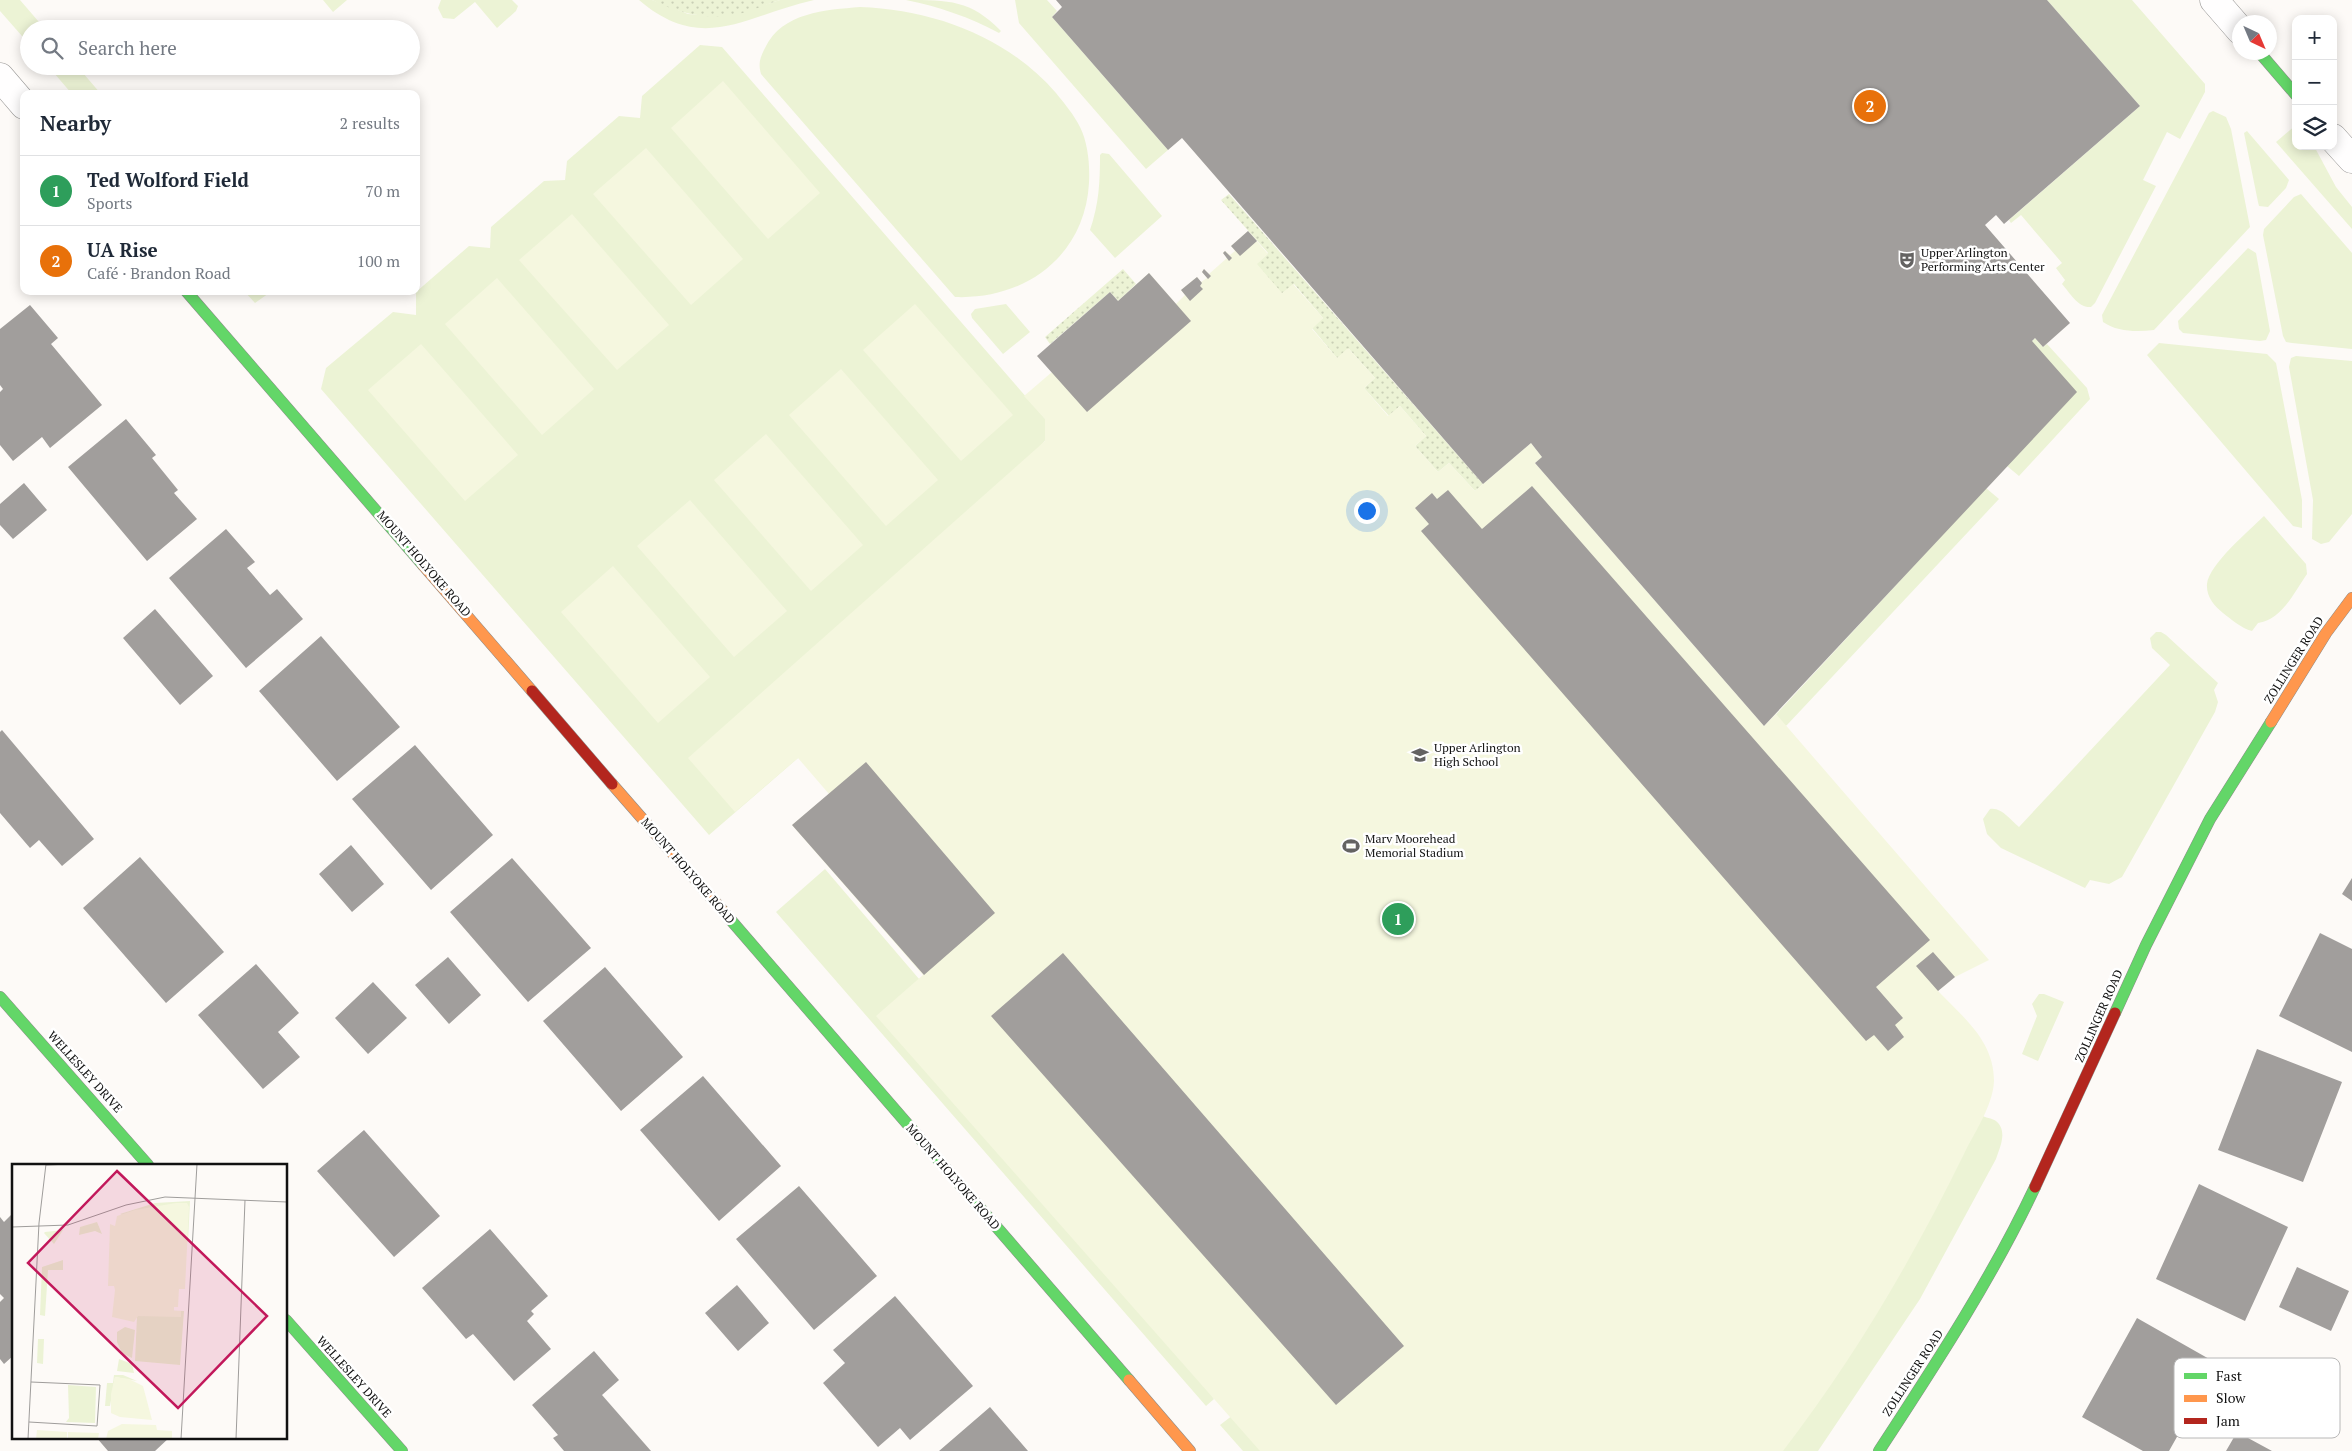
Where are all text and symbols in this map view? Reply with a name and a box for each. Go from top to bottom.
north arrow [2232,15,2277,60]
map controls [2292,15,2337,150]
button: + [2292,15,2337,60]
search box [20,20,420,75]
icon: search [38,34,66,62]
text: Search here [78,35,177,60]
button: − [2292,60,2337,105]
pin: 2 [1854,87,1886,125]
button: layers [2292,105,2337,150]
text: Nearby [40,109,111,137]
text: 2 results [340,112,400,134]
text: Ted Wolford Field [87,167,249,192]
text: 1 [51,180,61,202]
text: 70 m [365,180,400,202]
text: Sports [87,192,133,214]
text: UA Rise [87,237,158,262]
place label: Upper Arlington Performing Arts Center [1921,245,2045,274]
text: 2 [51,250,61,272]
text: 100 m [357,250,400,272]
theatre icon: Upper Arlington Performing Arts Center [1897,250,1917,270]
text: Café · Brandon Road [87,262,231,284]
your location [1354,498,1380,524]
street label: MOUNT HOLYOKE ROAD [374,508,474,620]
street label: ZOLLINGER ROAD [2261,613,2326,706]
place label: Upper Arlington High School [1434,740,1521,769]
school or university icon: Upper Arlington High School [1410,745,1430,765]
street label: MOUNT HOLYOKE ROAD [638,815,738,927]
place label: Marv Moorehead Memorial Stadium [1365,831,1464,860]
sports icon: Marv Moorehead Memorial Stadium [1341,836,1361,856]
pin: 1 [1382,900,1414,938]
street label: ZOLLINGER ROAD [2071,967,2126,1065]
street label: WELLESLEY DRIVE [45,1028,126,1116]
street label: MOUNT HOLYOKE ROAD [903,1121,1003,1233]
inset map [12,1164,288,1438]
street label: ZOLLINGER ROAD [1879,1327,1946,1419]
street label: WELLESLEY DRIVE [314,1333,395,1421]
legend [2174,1358,2340,1438]
text: Fast [2216,1366,2243,1385]
text: Slow [2216,1388,2246,1407]
text: Jam [2216,1411,2240,1430]

